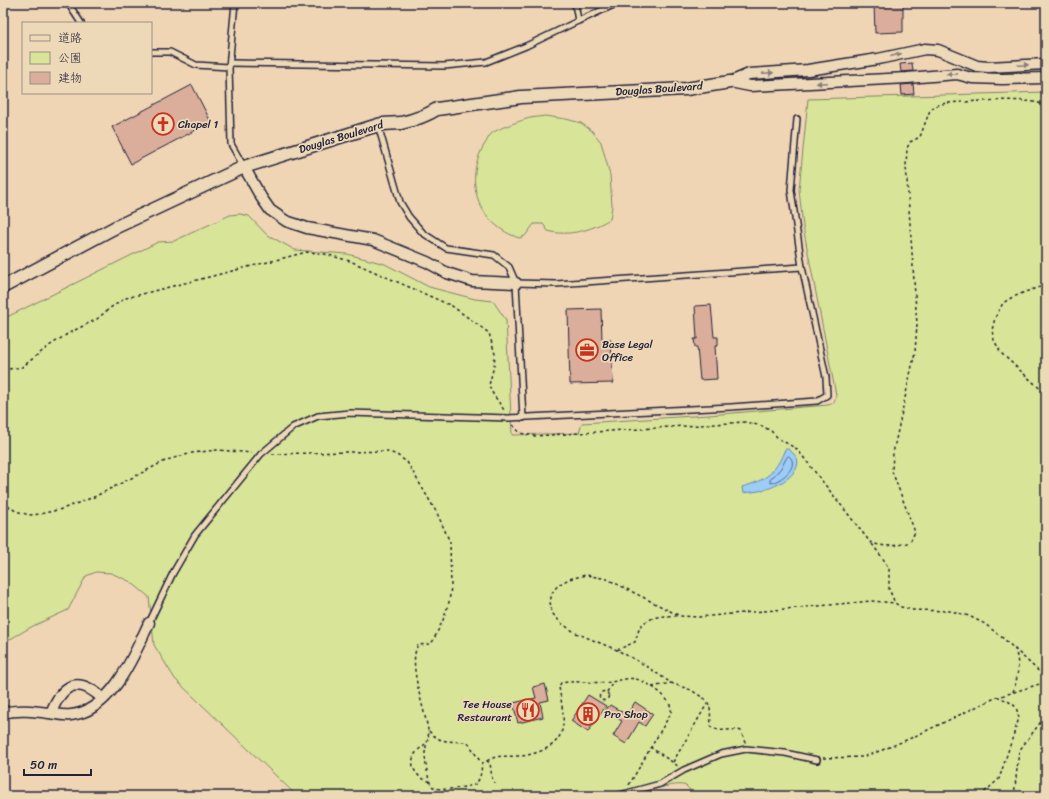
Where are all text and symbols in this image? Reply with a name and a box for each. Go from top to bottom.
legend [22,22,152,94]
text: 道路 [58,27,82,49]
text: 公園 [58,47,82,69]
one-way arrow [890,52,902,58]
one-way arrow [1017,61,1029,68]
text: 建物 [58,67,82,89]
one-way arrow [762,69,774,76]
one-way arrow [945,71,958,78]
street label: Douglas Boulevard [615,76,704,102]
one-way arrow [816,79,828,86]
church icon: Chapel 1 [150,111,176,137]
place label: Chapel 1 [178,115,219,134]
street label: Douglas Boulevard [296,115,387,159]
place label: Base Legal Office [602,335,653,367]
office icon: Base Legal Office [574,337,600,363]
place label: Tee House Restaurant [458,695,512,727]
restaurant icon: Tee House Restaurant [515,697,541,723]
building icon: Pro Shop [575,701,601,727]
place label: Pro Shop [604,705,648,724]
scale bar [24,751,91,777]
text: 50 m [30,754,57,776]

